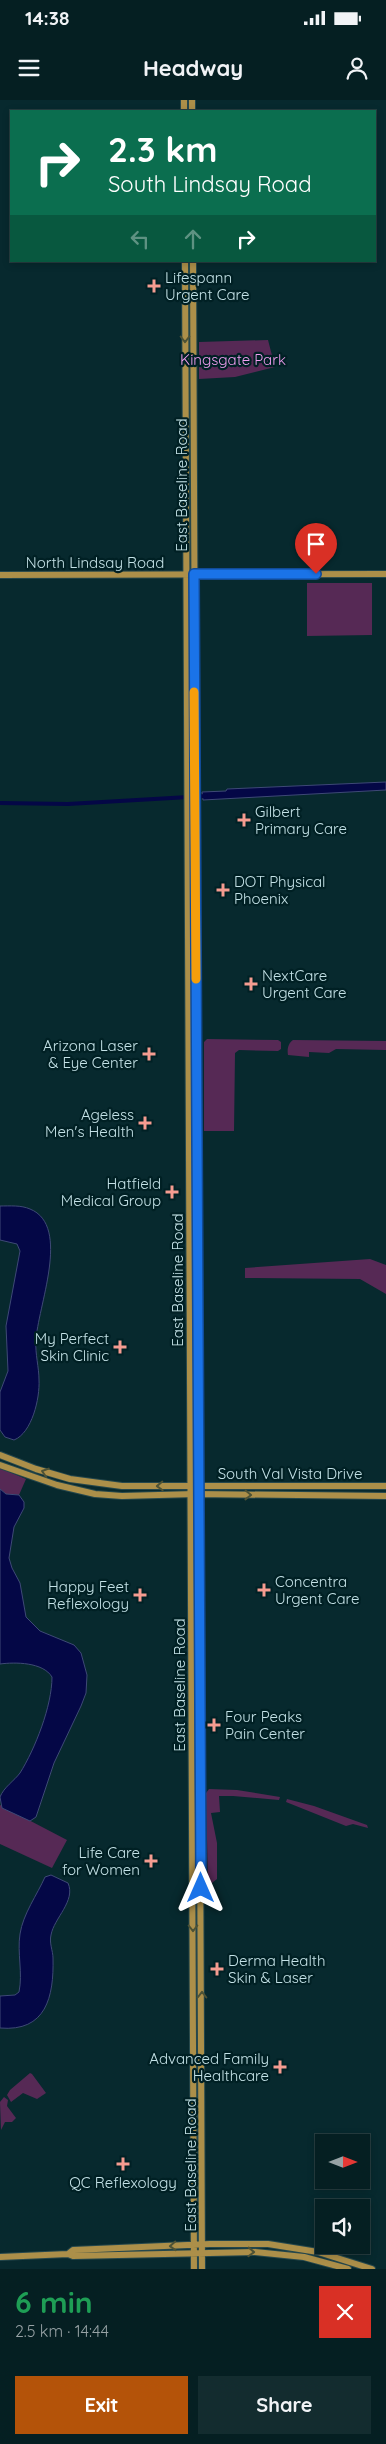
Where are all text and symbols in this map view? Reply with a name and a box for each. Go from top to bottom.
text: 14:38 [25,6,69,30]
icon: menu [15,54,43,82]
text: Headway [143,54,243,82]
icon: person [343,54,371,82]
text: 2.3 km [108,127,217,171]
icon: right [25,130,90,195]
text: South Lindsay Road [108,170,312,198]
icon: left [126,225,154,253]
icon: ahead [179,225,207,253]
icon: right [232,225,260,253]
place label: Lifespann Urgent Care [165,268,249,304]
marker: Lifespann Urgent Care [147,279,161,293]
one-way arrow [180,336,190,344]
park label: Kingsgate Park [180,350,286,369]
street label: East Baseline Road [172,418,191,552]
pin [295,523,337,574]
icon: arrive [302,530,330,558]
street label: North Lindsay Road [26,553,164,572]
place label: Gilbert Primary Care [255,802,347,838]
marker: Gilbert Primary Care [237,813,251,827]
place label: DOT Physical Phoenix [234,872,325,908]
marker: DOT Physical Phoenix [216,883,230,897]
place label: NextCare Urgent Care [262,966,346,1002]
marker: NextCare Urgent Care [244,977,258,991]
place label: Arizona Laser & Eye Center [43,1036,138,1072]
marker: Arizona Laser & Eye Center [142,1047,156,1061]
place label: Ageless Men's Health [45,1105,134,1141]
marker: Ageless Men's Health [138,1116,152,1130]
place label: Hatfield Medical Group [61,1174,161,1210]
marker: Hatfield Medical Group [165,1185,179,1199]
street label: East Baseline Road [168,1213,187,1347]
place label: My Perfect Skin Clinic [35,1329,109,1365]
marker: My Perfect Skin Clinic [113,1340,127,1354]
street label: South Val Vista Drive [218,1464,362,1483]
one-way arrow [41,1468,49,1478]
one-way arrow [156,1481,164,1491]
one-way arrow [244,1490,252,1500]
place label: Concentra Urgent Care [275,1572,359,1608]
place label: Happy Feet Reflexology [47,1577,129,1613]
marker: Concentra Urgent Care [257,1583,271,1597]
marker: Happy Feet Reflexology [133,1588,147,1602]
street label: East Baseline Road [170,1618,189,1752]
place label: Four Peaks Pain Center [225,1707,305,1743]
marker: Four Peaks Pain Center [207,1718,221,1732]
place label: Life Care for Women [62,1843,140,1879]
marker: Life Care for Women [144,1854,158,1868]
position arrow [174,1861,226,1913]
one-way arrow [188,1924,198,1932]
place label: Derma Health Skin & Laser [228,1951,325,1987]
marker: Derma Health Skin & Laser [210,1962,224,1976]
one-way arrow [197,1991,207,1998]
place label: Advanced Family Healthcare [149,2049,269,2085]
marker: Advanced Family Healthcare [273,2060,287,2074]
street label: East Baseline Road [181,2098,200,2232]
north arrow [315,2134,370,2189]
map controls [315,2134,370,2254]
marker: QC Reflexology [116,2157,130,2171]
place label: QC Reflexology [69,2173,177,2192]
button: sound [315,2199,370,2254]
one-way arrow [169,2240,177,2251]
one-way arrow [247,2247,255,2258]
text: 6 min [15,2283,93,2321]
button: close [319,2286,371,2338]
text: 2.5 km · 14:44 [15,2321,109,2341]
button: Exit [15,2376,188,2434]
button: Share [198,2376,371,2434]

